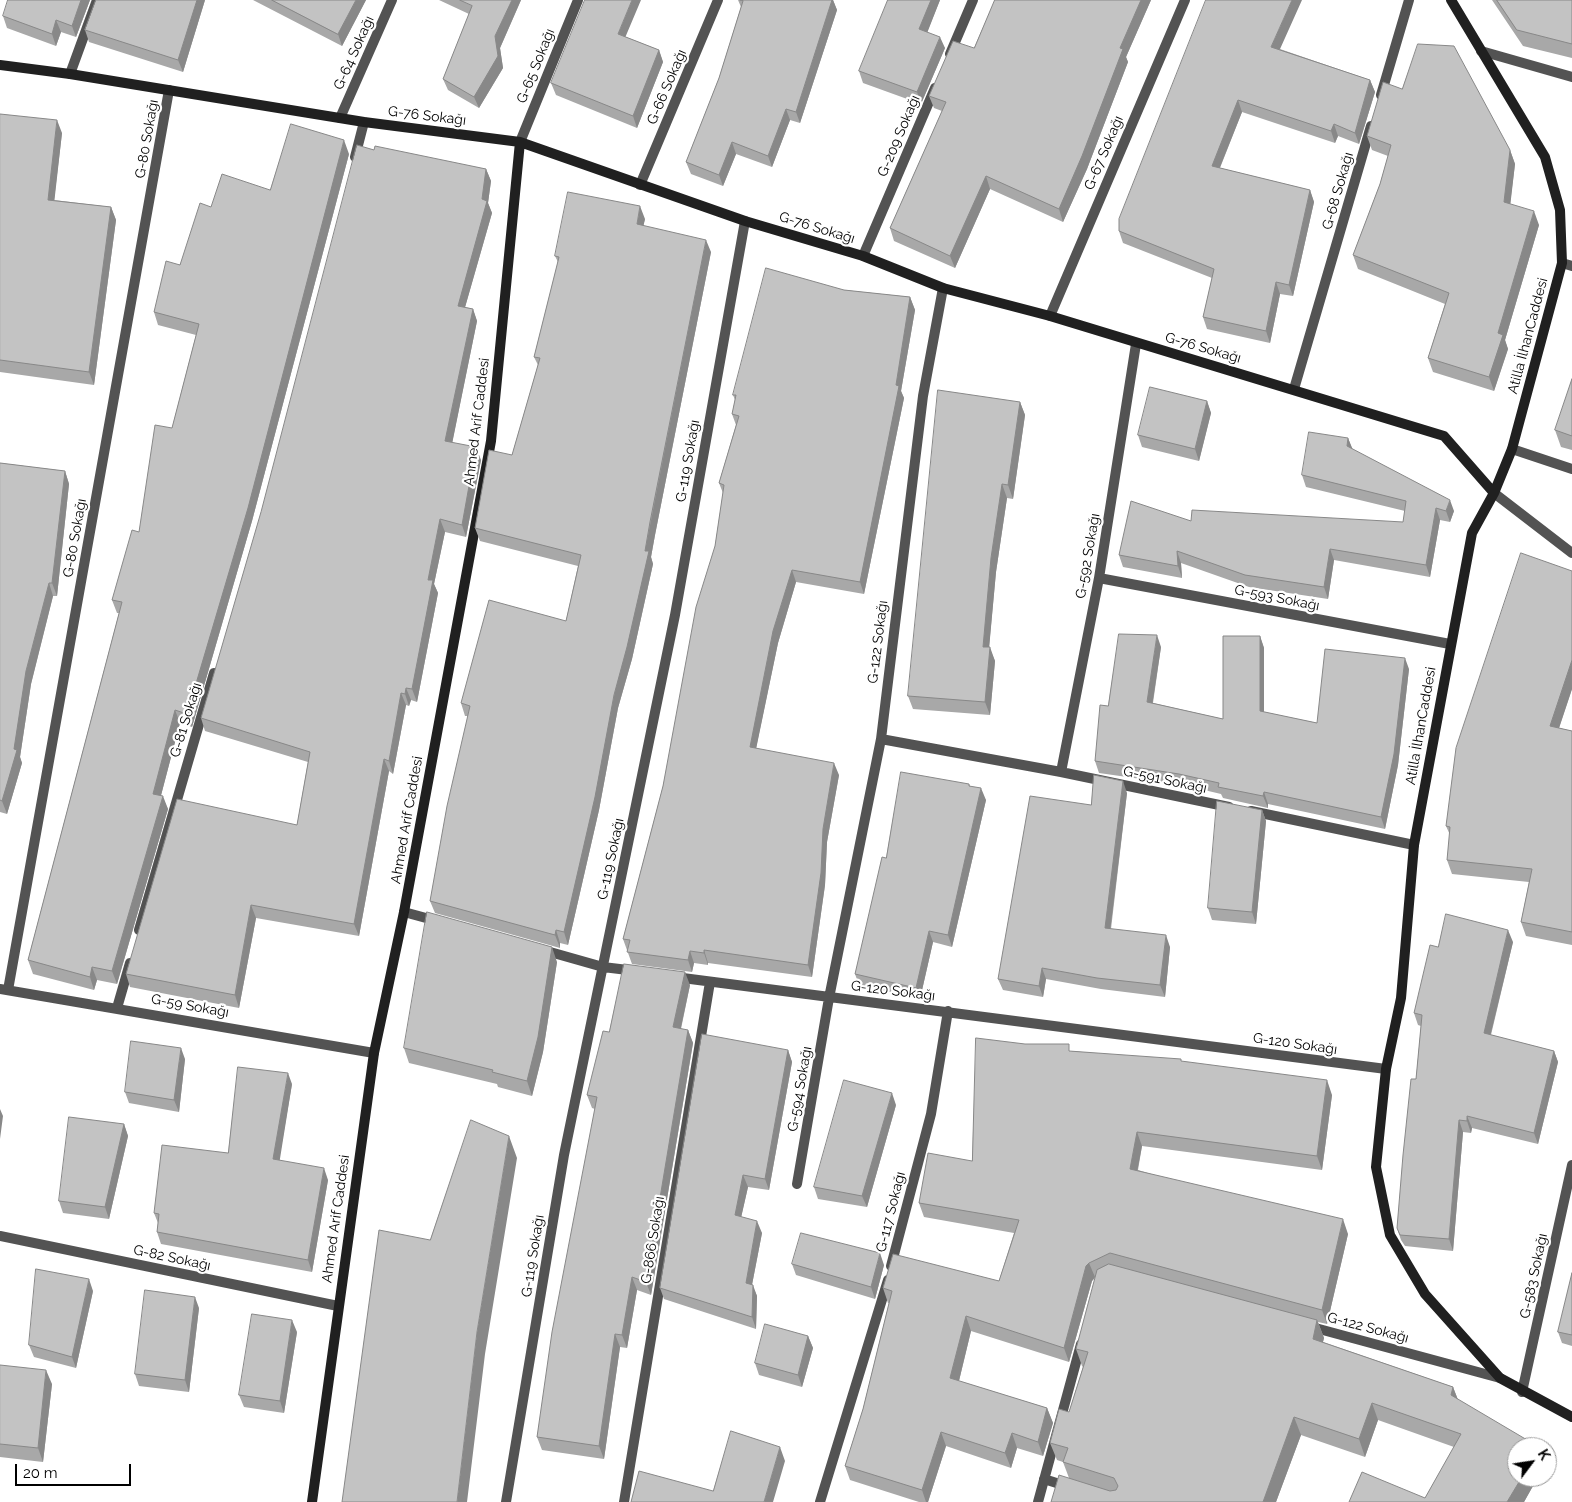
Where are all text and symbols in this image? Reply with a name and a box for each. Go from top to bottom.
street label: G-64 Sokağı [330,13,378,93]
street label: G-65 Sokağı [513,26,559,106]
street label: G-66 Sokağı [644,47,690,127]
street label: G-209 Sokağı [874,93,924,179]
street label: G-80 Sokağı [132,98,162,180]
street label: G-76 Sokağı [387,103,467,129]
street label: G-67 Sokağı [1081,113,1127,193]
street label: G-68 Sokağı [1319,150,1357,232]
street label: G-76 Sokağı [777,208,857,248]
street label: Atilla İlhanCaddesi [1504,276,1552,396]
street label: G-76 Sokağı [1163,329,1243,367]
street label: Ahmed Arif Caddesi [461,357,493,487]
street label: G-119 Sokağı [673,419,703,503]
street label: G-80 Sokağı [60,497,90,579]
street label: G-592 Sokağı [1072,512,1104,600]
street label: G-593 Sokağı [1233,582,1321,614]
street label: G-122 Sokağı [865,600,891,684]
street label: Atilla İlhanCaddesi [1402,666,1440,786]
street label: G-81 Sokağı [167,681,205,759]
street label: Ahmed Arif Caddesi [388,755,426,885]
street label: G-591 Sokağı [1122,763,1208,797]
street label: G-119 Sokağı [594,817,628,901]
street label: G-120 Sokağı [850,977,936,1005]
street label: G-59 Sokağı [150,991,230,1021]
street label: G-120 Sokağı [1252,1030,1338,1058]
street label: G-594 Sokağı [784,1045,816,1133]
street label: Ahmed Arif Caddesi [319,1154,353,1284]
street label: G-117 Sokağı [873,1170,909,1254]
street label: G-866 Sokağı [638,1195,668,1285]
street label: G-119 Sokağı [518,1214,548,1298]
street label: G-583 Sokağı [1517,1232,1551,1320]
street label: G-82 Sokağı [132,1242,212,1274]
street label: G-122 Sokağı [1325,1309,1411,1347]
north arrow [1507,1437,1557,1487]
text: K [1535,1447,1553,1463]
scale bar [18,1454,134,1486]
text: 20 m [23,1464,58,1482]

